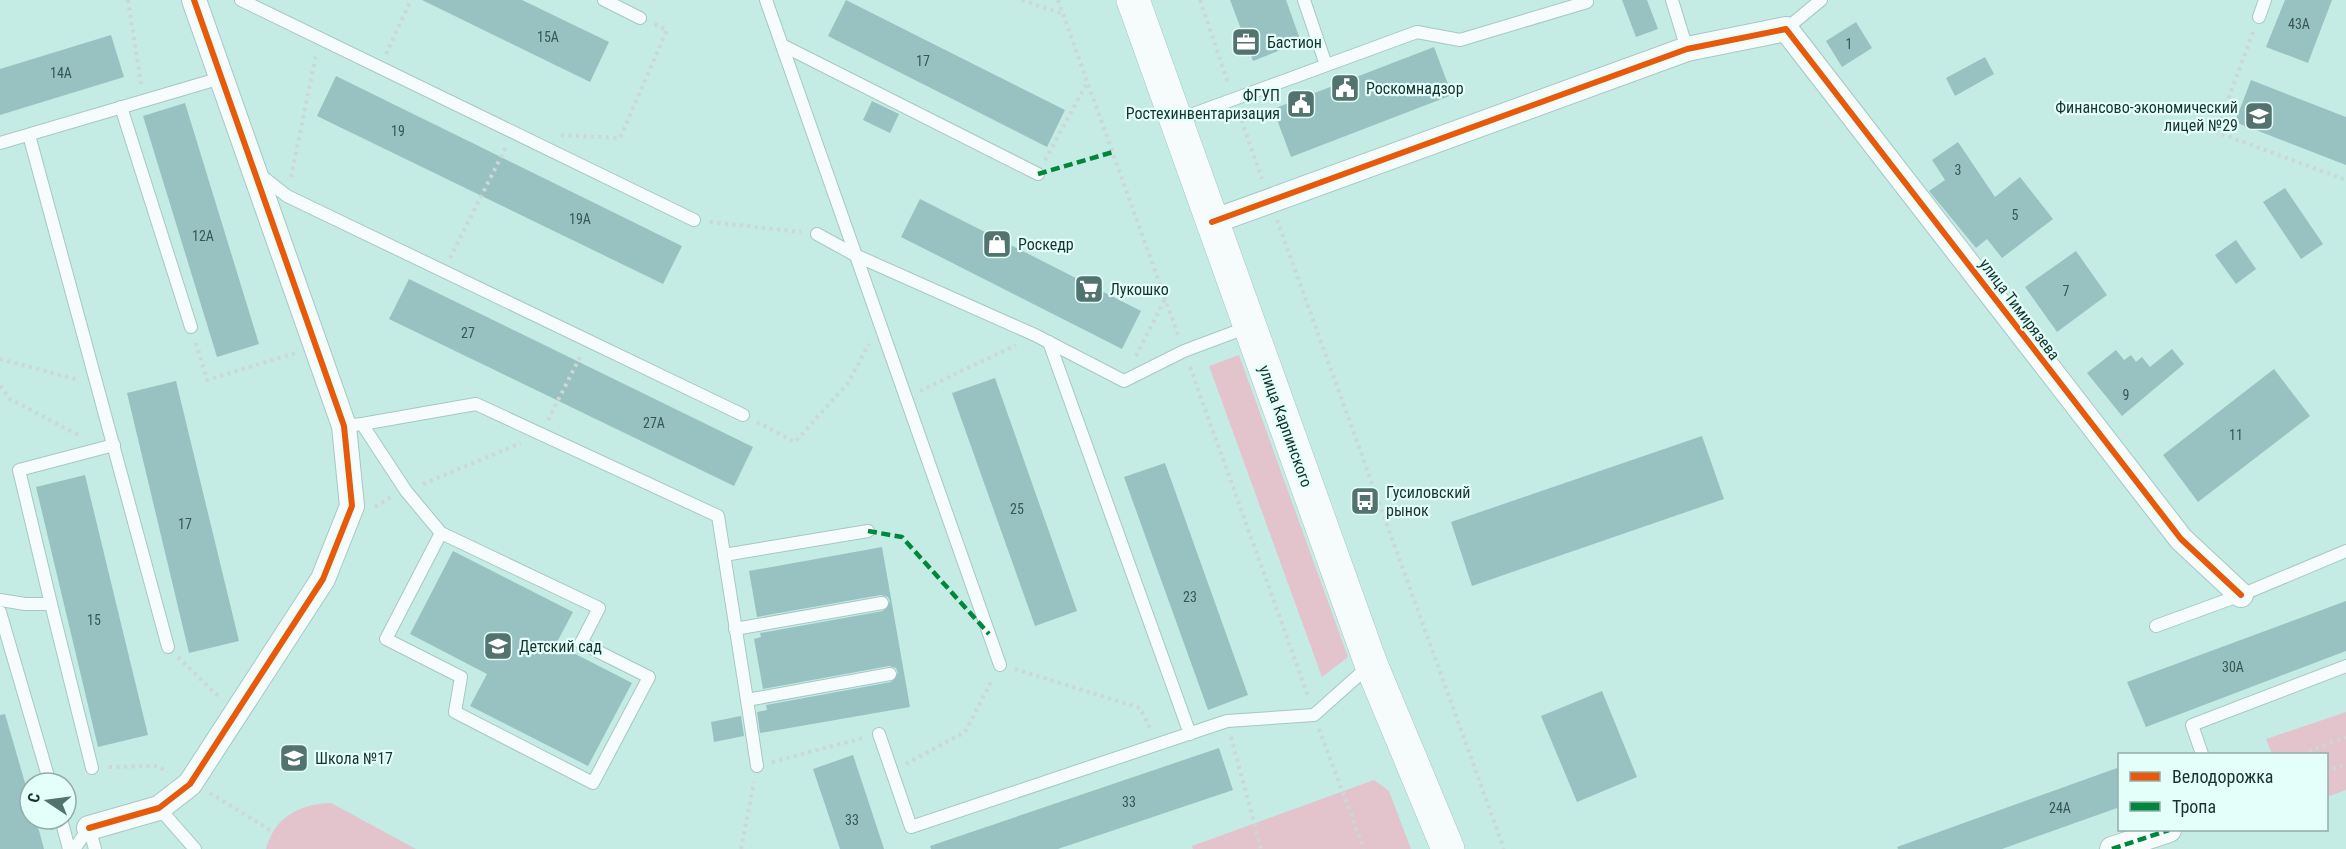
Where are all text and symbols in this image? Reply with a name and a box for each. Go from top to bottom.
house number: 43А [2288,16,2310,32]
office icon: Бастион [1230,26,1262,58]
house number: 15А [537,29,559,45]
place label: Бастион [1267,33,1322,52]
house number: 1 [1846,36,1852,52]
house number: 17 [916,53,930,69]
house number: 14А [50,65,72,81]
public building icon: Роскомнадзор [1329,72,1361,104]
place label: Роскомнадзор [1366,79,1464,98]
place label: ФГУП Ростехинвентаризация [1126,86,1280,123]
public building icon: ФГУП Ростехинвентаризация [1285,88,1317,120]
place label: Финансово-экономический лицей №29 [2055,98,2238,135]
school or university icon: Финансово-экономический лицей №29 [2243,100,2275,132]
house number: 19 [391,123,405,139]
house number: 3 [1955,162,1961,178]
house number: 5 [2012,207,2019,223]
house number: 19А [569,211,591,227]
house number: 12А [192,228,214,244]
shop icon: Роскедр [981,228,1013,260]
place label: Роскедр [1018,235,1074,254]
street label: улица Тимирязева [1975,255,2064,364]
supermarket icon: Лукошко [1073,273,1105,305]
place label: Лукошко [1110,280,1169,299]
house number: 7 [2063,283,2070,299]
house number: 27 [461,325,475,341]
street label: улица Карпинского [1255,363,1316,490]
house number: 9 [2123,387,2129,403]
house number: 27А [643,415,665,431]
house number: 11 [2229,427,2243,443]
place label: Гусиловский рынок [1386,483,1470,520]
bus stop icon: Гусиловский рынок [1349,485,1381,517]
house number: 25 [1010,501,1024,517]
house number: 17 [178,516,192,532]
house number: 23 [1183,589,1197,605]
house number: 15 [87,612,101,628]
school or university icon: Детский сад [482,630,514,662]
place label: Детский сад [519,637,602,656]
house number: 30А [2222,659,2244,675]
school or university icon: Школа №17 [278,742,310,774]
place label: Школа №17 [315,749,393,768]
legend [2118,753,2328,831]
text: Велодорожка [2172,766,2273,787]
north arrow [18,771,78,831]
text: С [24,791,44,804]
house number: 33 [1122,794,1136,810]
text: Тропа [2172,796,2216,817]
house number: 24А [2049,800,2071,816]
house number: 33 [845,812,859,828]

